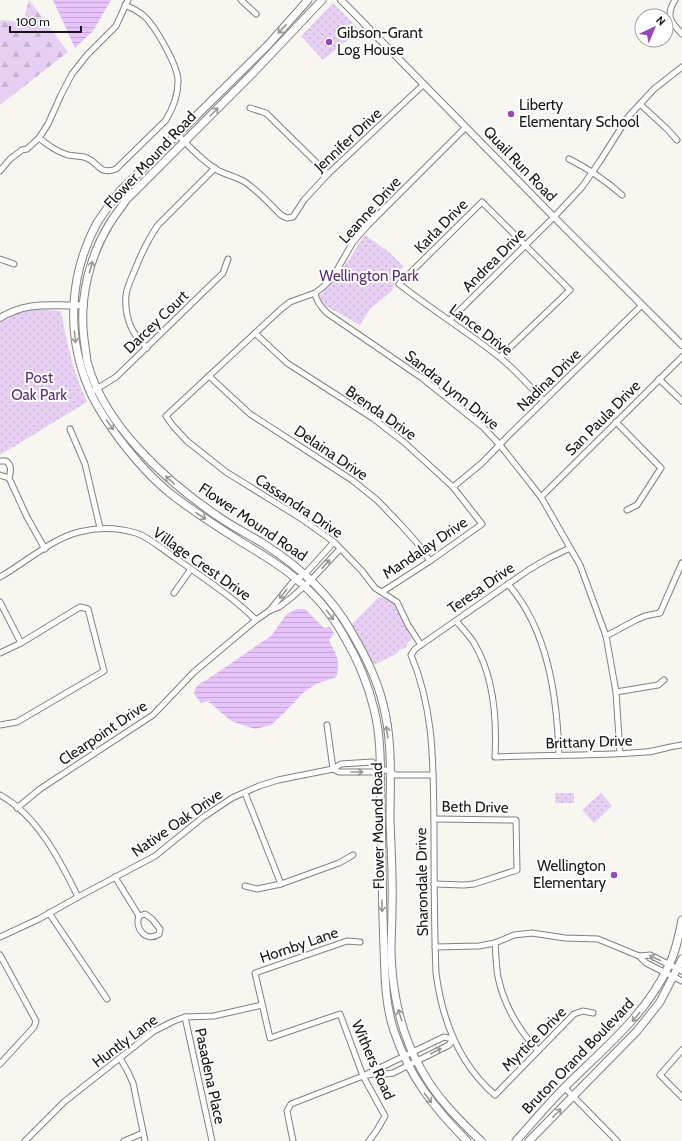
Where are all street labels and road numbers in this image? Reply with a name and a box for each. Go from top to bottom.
street label: Jennifer Drive [310,104,386,176]
street label: Flower Mound Road [100,107,200,213]
street label: Quail Run Road [480,123,560,205]
street label: Leanne Drive [335,173,405,247]
street label: Karla Drive [411,195,472,256]
street label: Andrea Drive [459,224,530,295]
street label: Darcey Court [120,287,192,357]
street label: Lance Drive [446,300,516,360]
street label: Nadina Drive [513,345,585,415]
street label: Sandra Lynn Drive [401,347,503,434]
street label: San Paula Drive [562,376,645,459]
street label: Brenda Drive [342,382,420,444]
street label: Delaina Drive [291,422,372,484]
street label: Cassandra Drive [252,470,346,542]
street label: Flower Mound Road [195,479,311,565]
street label: Mandalay Drive [379,513,471,583]
street label: Village Crest Drive [150,524,255,605]
street label: Teresa Drive [444,558,518,617]
street label: Clearpoint Drive [55,697,151,769]
street label: Brittany Drive [545,731,633,753]
street label: Flower Mound Road [368,762,388,890]
street label: Native Oak Drive [128,785,226,861]
street label: Beth Drive [441,797,509,817]
street label: Sharondale Drive [412,827,432,937]
street label: Hornby Lane [257,923,341,967]
street label: Bruton Orand Boulevard [518,995,638,1117]
street label: Myrtice Drive [498,1003,570,1075]
street label: Huntly Lane [89,1011,161,1071]
street label: Withers Road [347,1017,399,1103]
street label: Pasadena Place [191,1026,229,1126]

